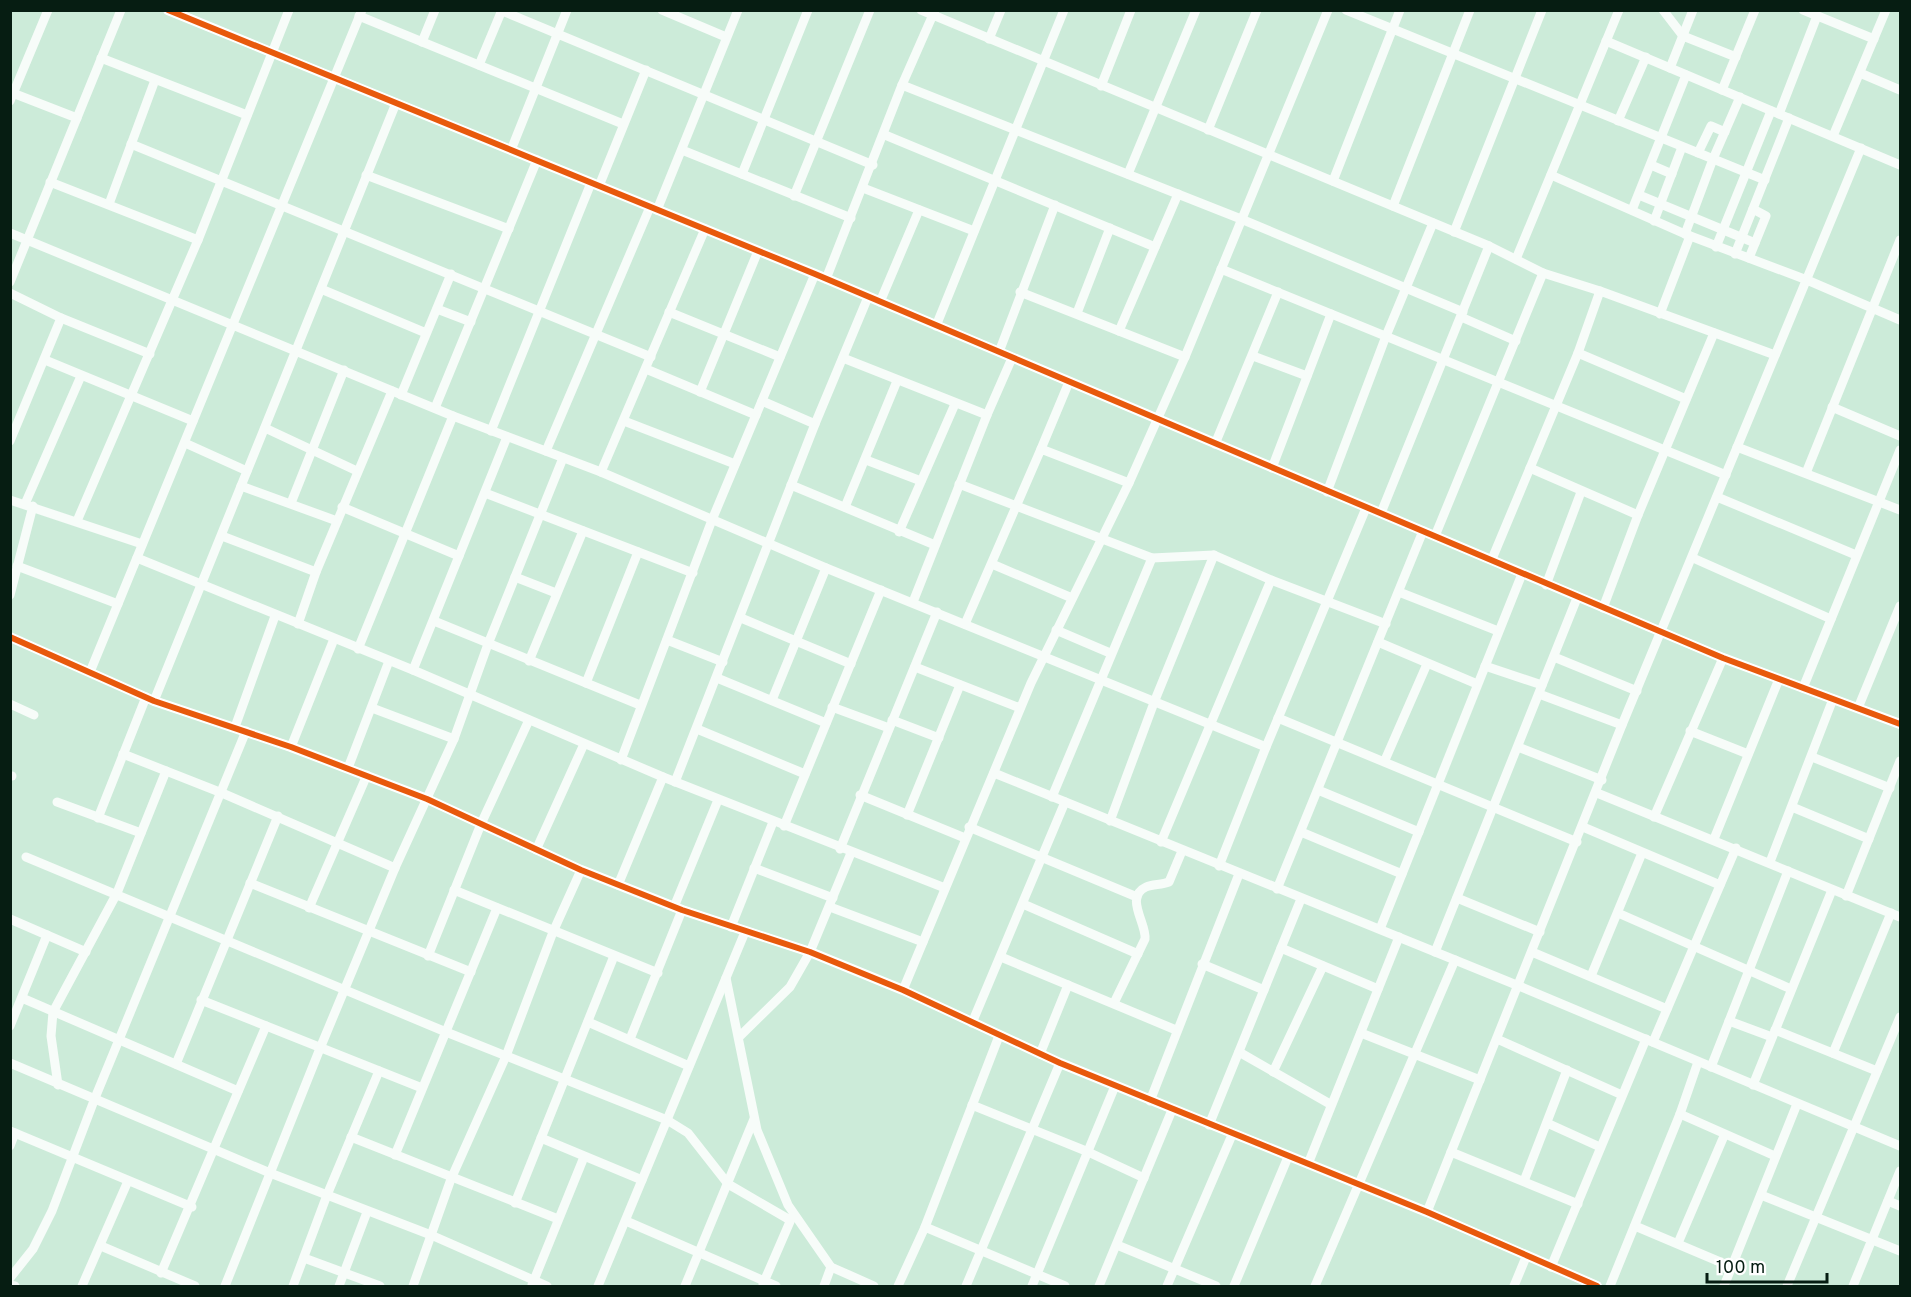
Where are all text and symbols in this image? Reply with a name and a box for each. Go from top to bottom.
scale bar [1707,1246,1827,1284]
text: 100 m [1716,1257,1765,1280]

